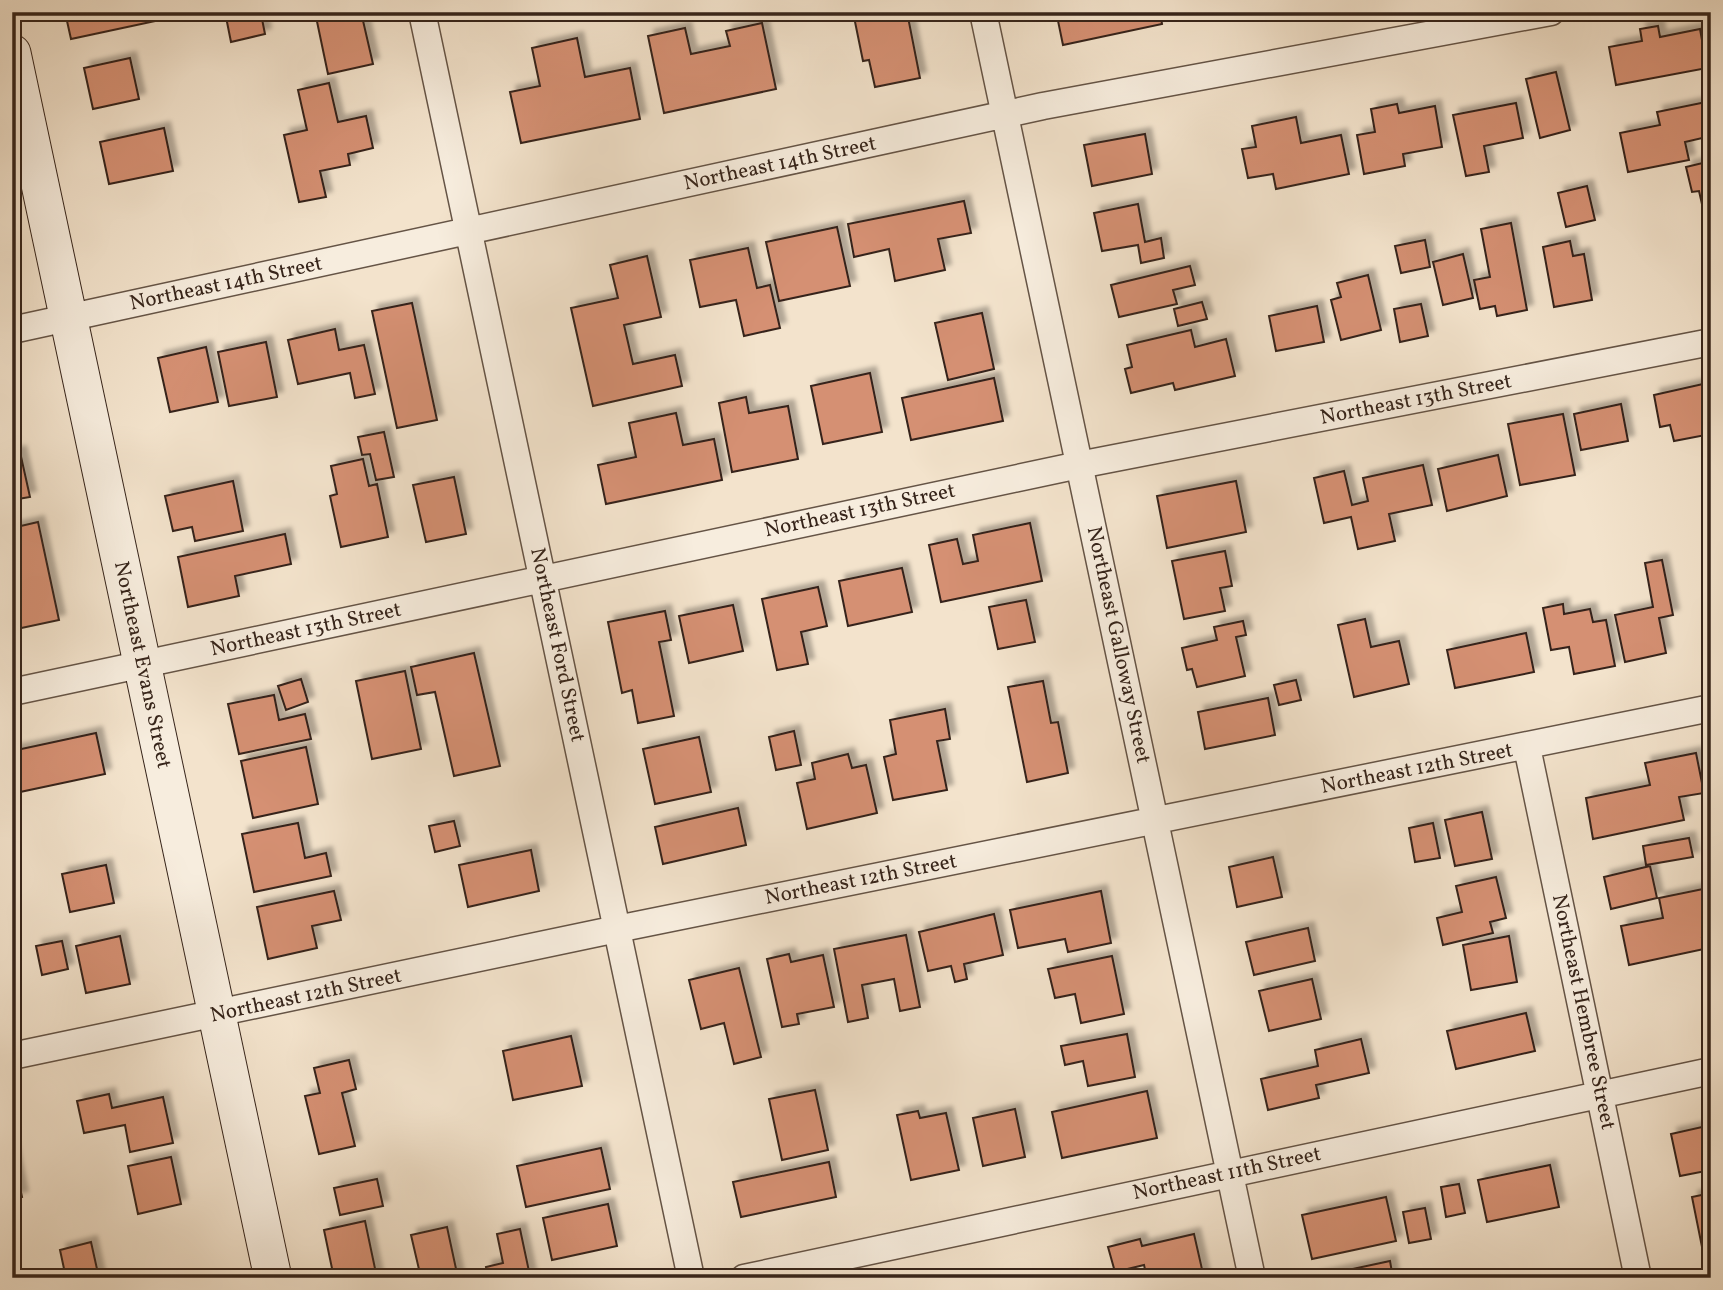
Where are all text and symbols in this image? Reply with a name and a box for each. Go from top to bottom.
street label: Northeast 14th Street [681,129,879,199]
street label: Northeast 14th Street [127,249,325,319]
street label: Northeast 13th Street [1318,367,1514,433]
street label: Northeast 13th Street [762,477,958,545]
street label: Northeast Galloway Street [1079,524,1157,766]
street label: Northeast Ford Street [522,545,592,745]
street label: Northeast Evans Street [106,559,178,771]
street label: Northeast 13th Street [208,596,404,664]
street label: Northeast 12th Street [1319,736,1515,802]
street label: Northeast 12th Street [763,847,959,913]
street label: Northeast Hembree Street [1544,892,1622,1132]
street label: Northeast 12th Street [208,962,404,1030]
street label: Northeast 11th Street [1130,1140,1324,1208]

